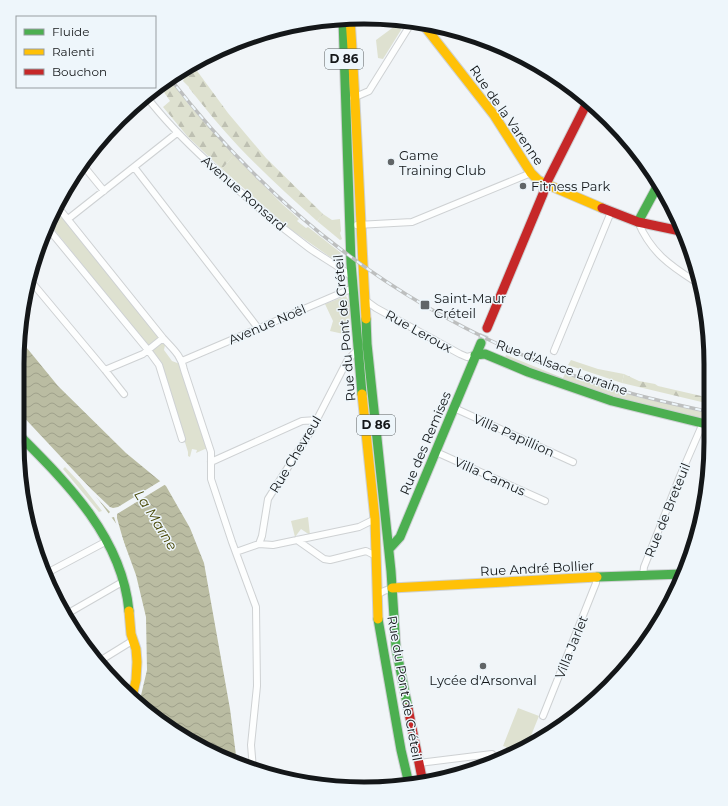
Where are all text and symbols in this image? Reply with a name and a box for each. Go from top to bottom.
legend [16,16,156,88]
text: Fluide [52,24,90,39]
text: Ralenti [52,44,94,59]
road number: D 86 [325,49,363,69]
street label: Rue de la Varenne [466,62,548,168]
text: Bouchon [52,64,107,79]
place label: Game Training Club [399,147,486,178]
street label: Avenue Ronsard [198,152,290,234]
marker: Game Training Club [386,157,396,167]
place label: Fitness Park [531,178,611,194]
marker: Fitness Park [518,181,528,191]
street label: Rue du Pont de Créteil [330,254,358,402]
place label: Saint-Maur Créteil [434,290,506,321]
marker: Saint-Maur Créteil [419,299,431,311]
street label: Avenue Noël [226,301,308,347]
street label: Rue Leroux [383,306,455,356]
street label: Rue d'Alsace Lorraine [494,336,630,398]
street label: Rue des Remises [396,389,454,497]
street label: Villa Papillion [471,410,557,460]
street label: Rue Chevreul [266,412,324,496]
road number: D 86 [357,415,395,435]
street label: Villa Camus [452,453,528,499]
street label: Rue de Breteuil [641,460,693,560]
water label: La Marne [130,487,182,553]
street label: Rue André Bollier [480,557,594,579]
street label: Villa Jarlet [551,613,591,681]
street label: Rue du Pont de Créteil [384,614,426,762]
marker: Lycée d'Arsonval [478,661,488,671]
place label: Lycée d'Arsonval [429,672,537,688]

